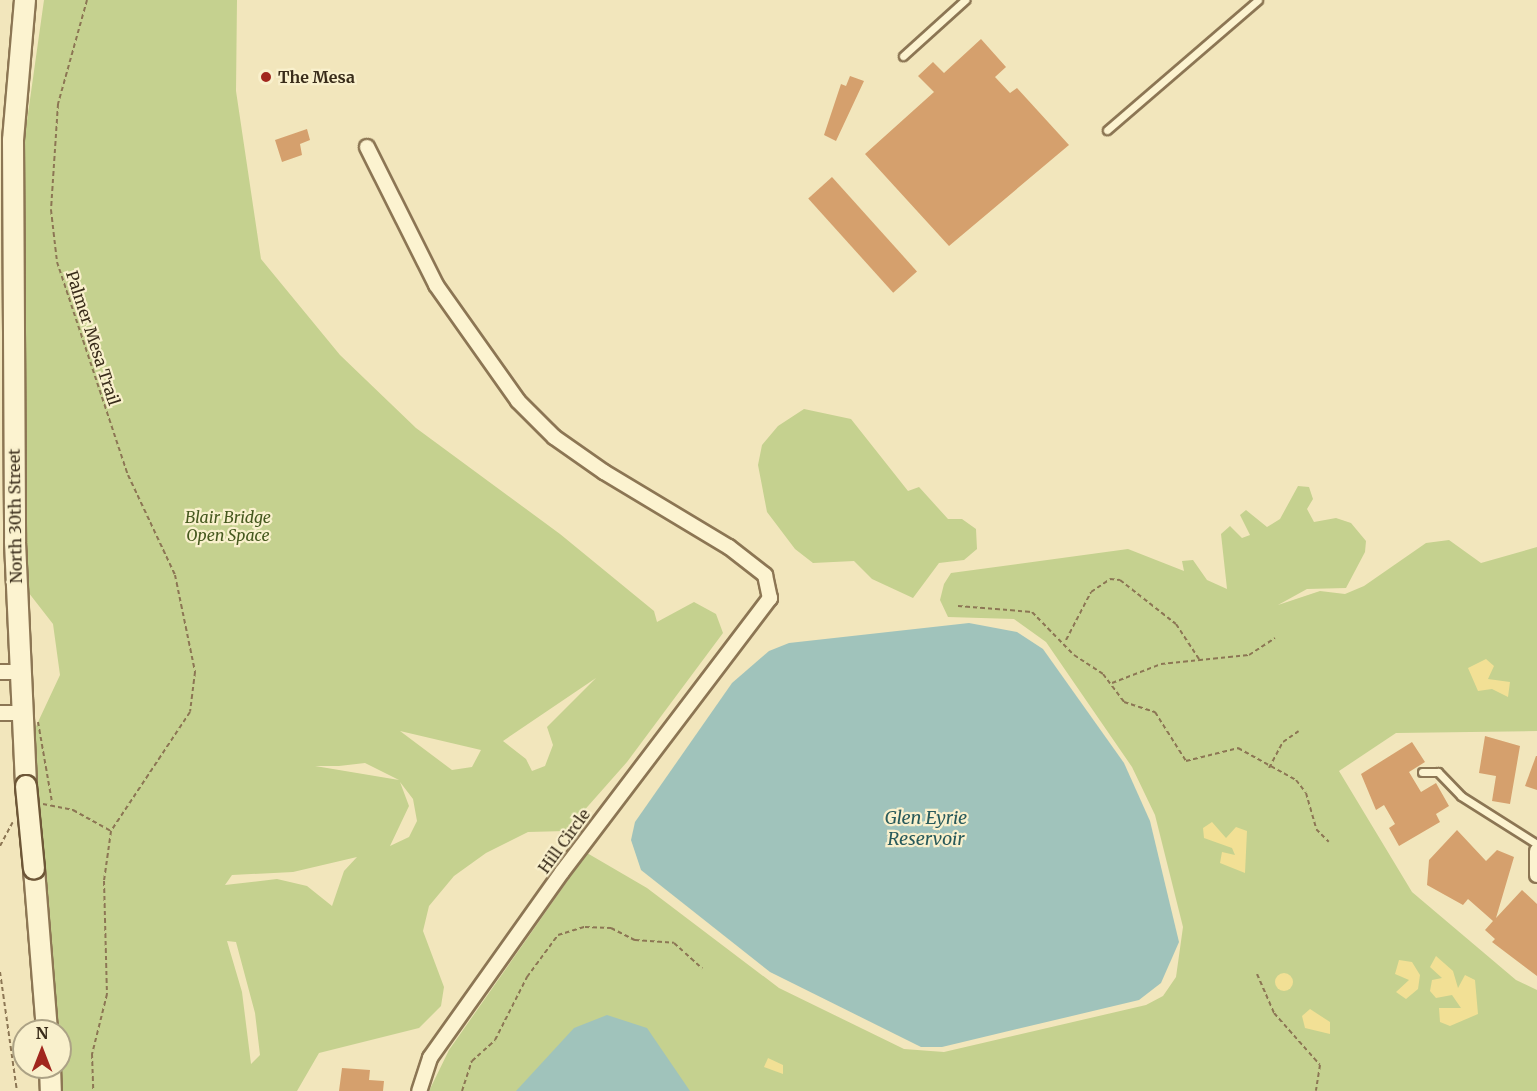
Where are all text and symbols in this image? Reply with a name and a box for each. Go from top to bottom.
place label: The Mesa [278,67,355,87]
marker: The Mesa [259,70,273,84]
street label: Palmer Mesa Trail [62,268,124,408]
street label: North 30th Street [4,448,26,584]
park label: Blair Bridge Open Space [185,507,271,545]
street label: Hill Circle [534,805,594,877]
water label: Glen Eyrie Reservoir [885,808,967,850]
north arrow [12,1019,72,1079]
text: N [36,1023,48,1043]

